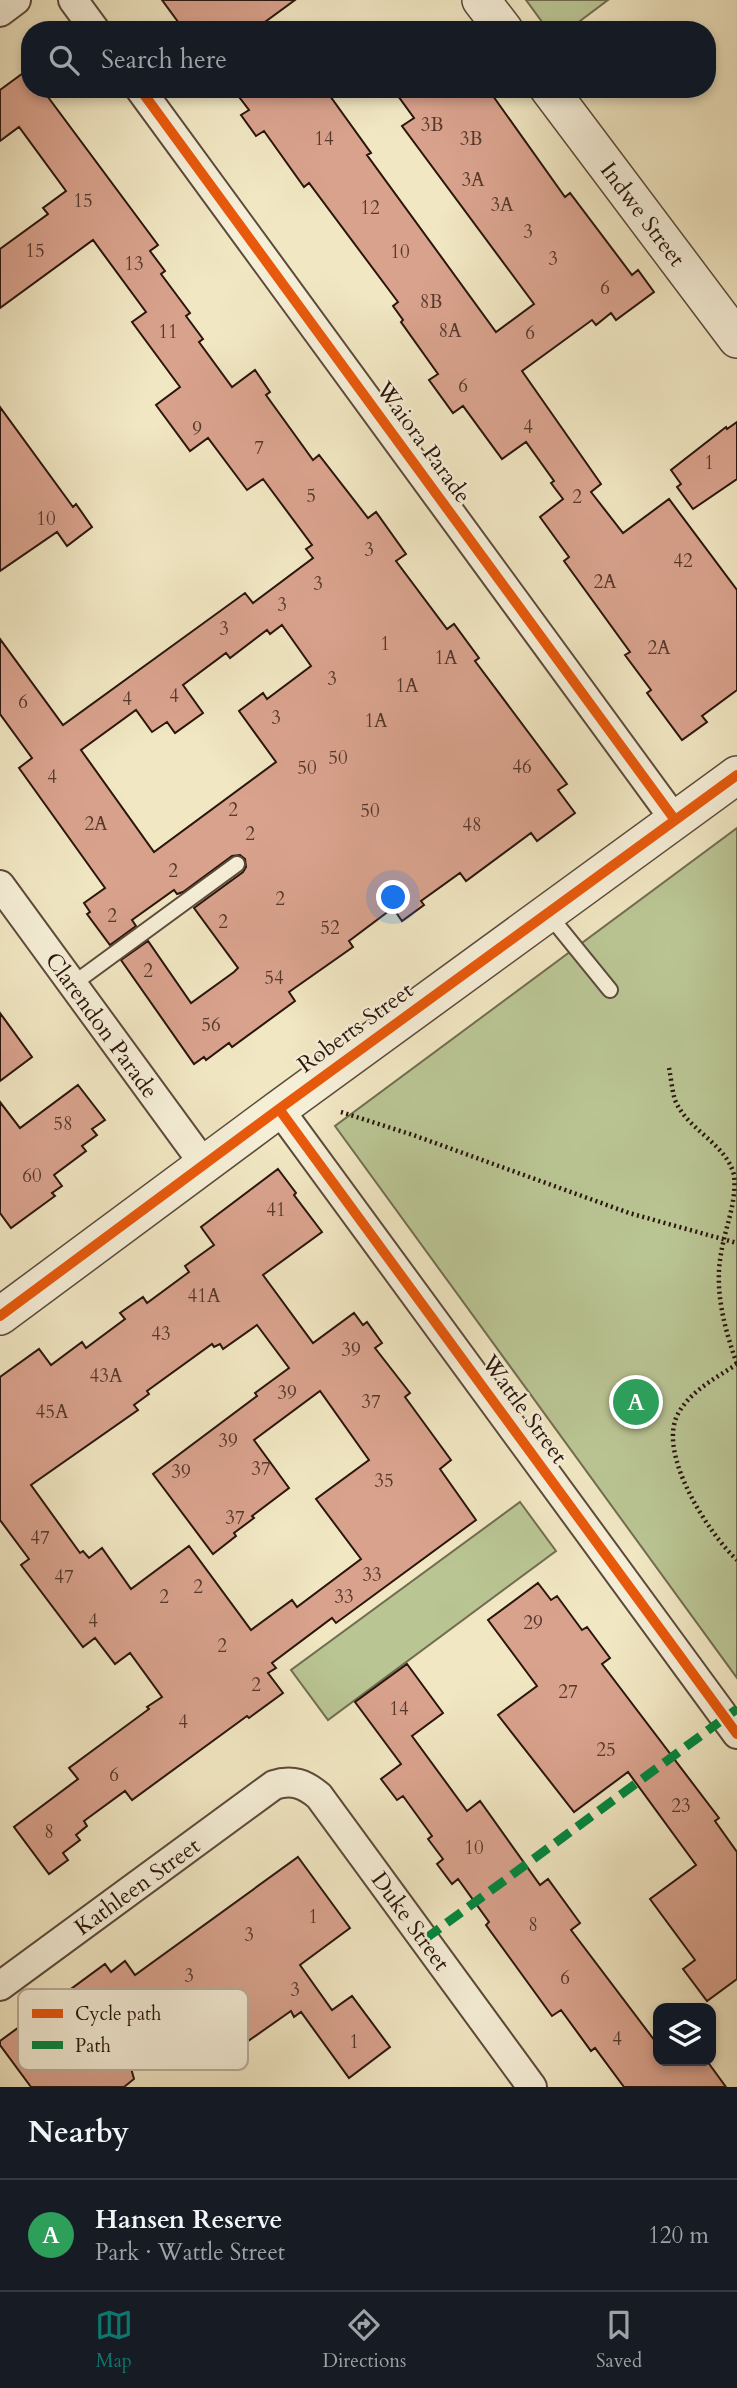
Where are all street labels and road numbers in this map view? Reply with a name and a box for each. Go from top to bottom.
street label: Indwe Street [593,156,692,273]
street label: Waiora Parade [368,374,478,509]
street label: Clarendon Parade [38,946,165,1105]
street label: Roberts Street [291,975,419,1080]
street label: Wattle Street [474,1348,575,1470]
street label: Kathleen Street [68,1830,206,1943]
street label: Duke Street [364,1865,457,1977]

